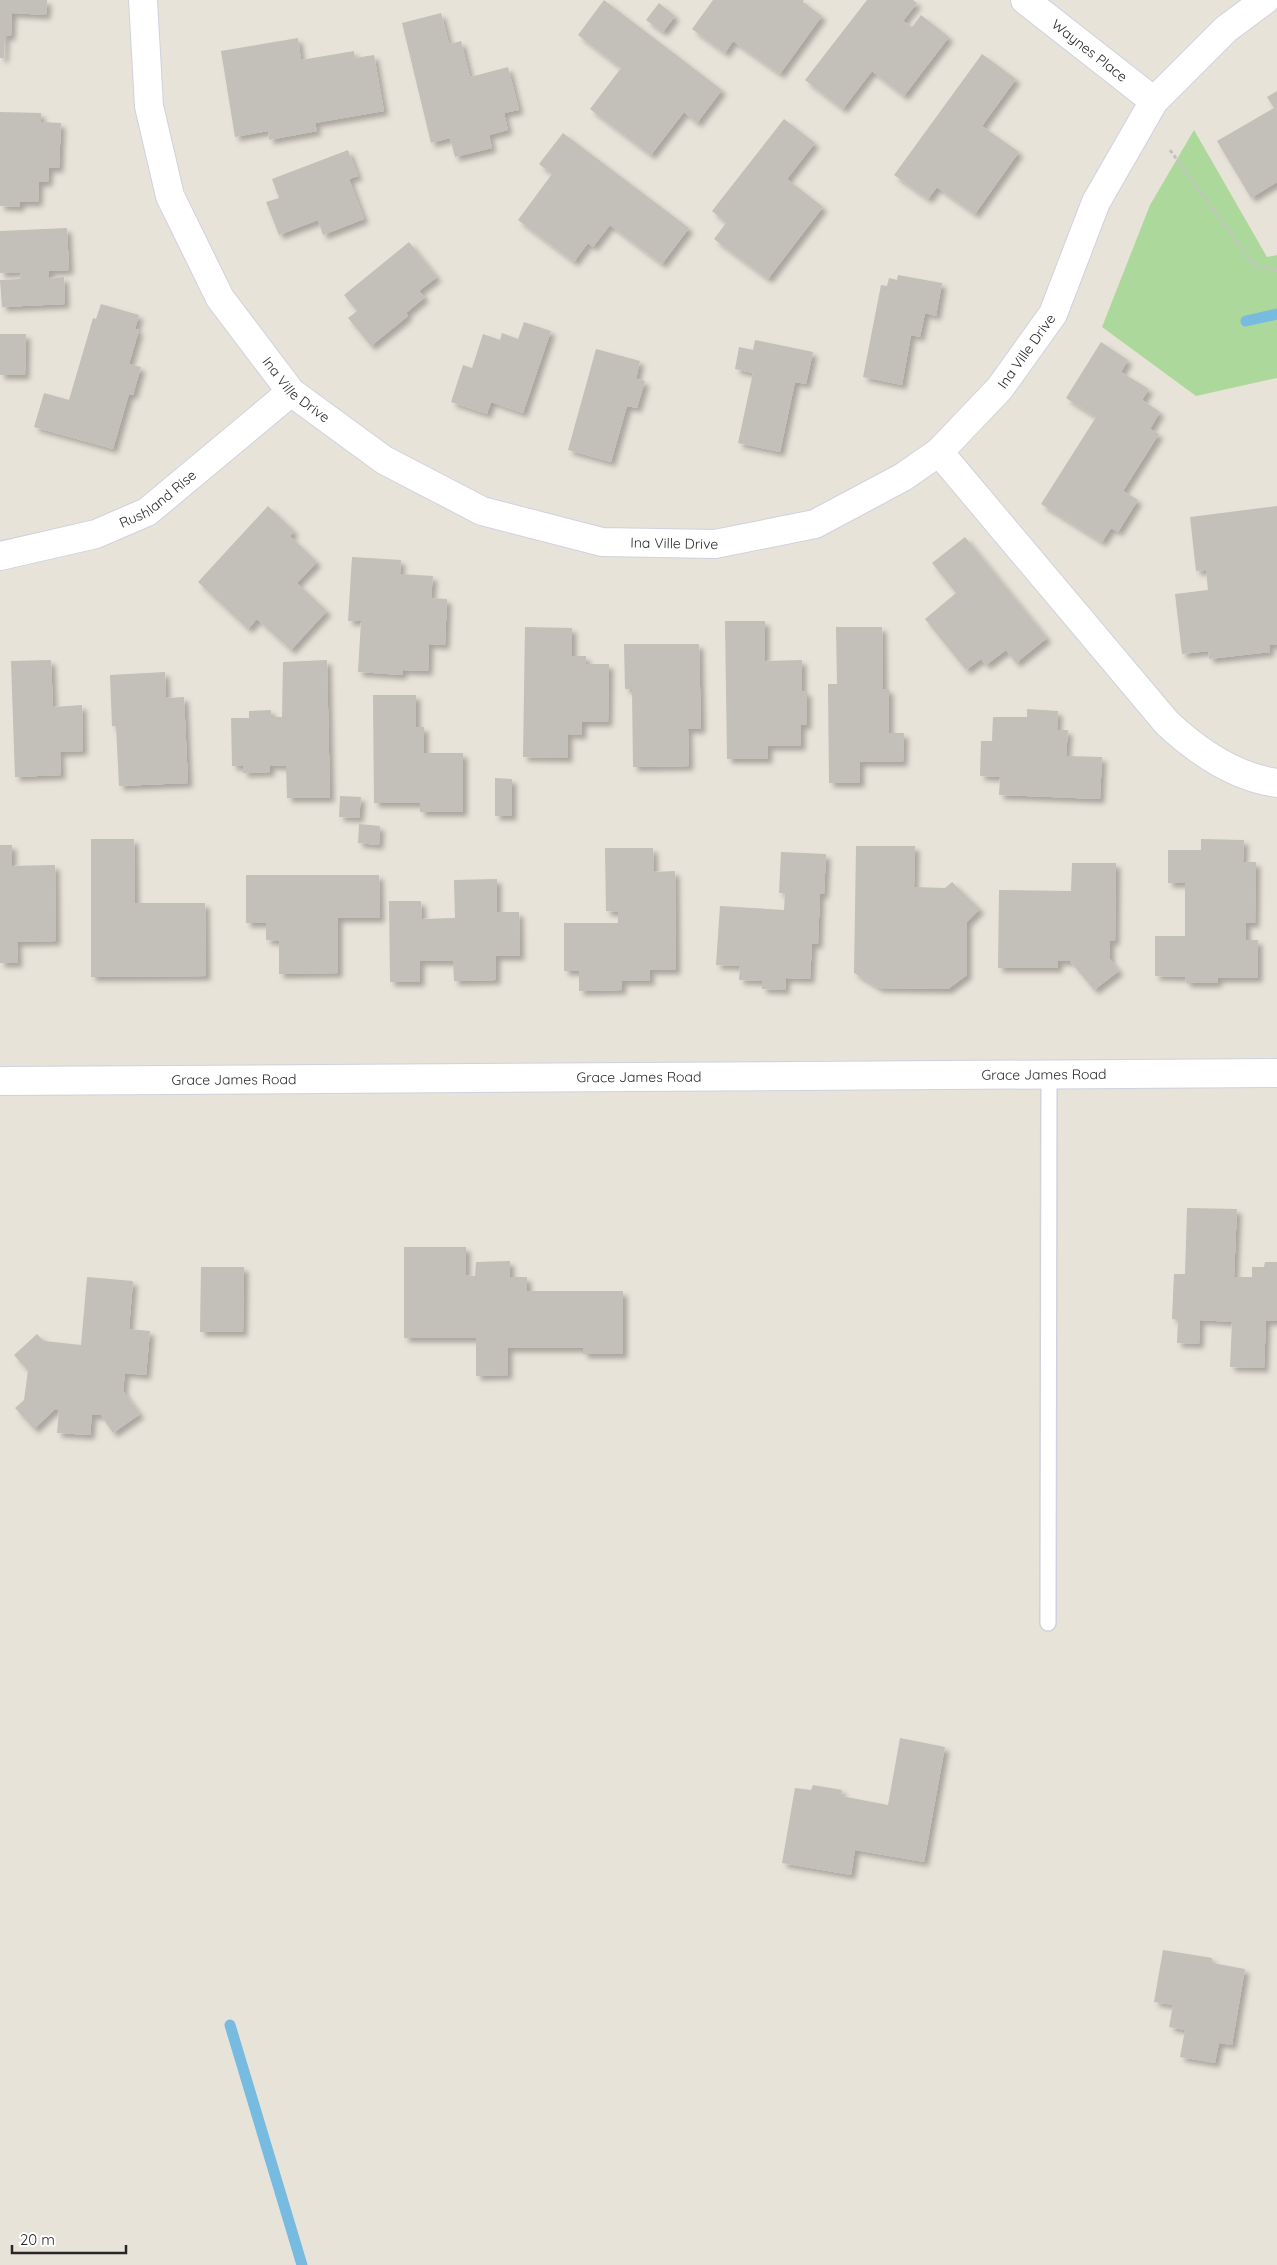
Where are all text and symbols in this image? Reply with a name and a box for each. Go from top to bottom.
street label: Waynes Place [1048,15,1131,86]
street label: Ina Ville Drive [993,310,1059,392]
street label: Ina Ville Drive [259,353,334,426]
street label: Rushland Rise [116,466,200,532]
street label: Ina Ville Drive [630,534,719,553]
street label: Grace James Road [982,1065,1106,1084]
street label: Grace James Road [577,1068,701,1086]
street label: Grace James Road [172,1070,296,1089]
scale bar [12,2222,126,2254]
text: 20 m [20,2230,55,2249]

